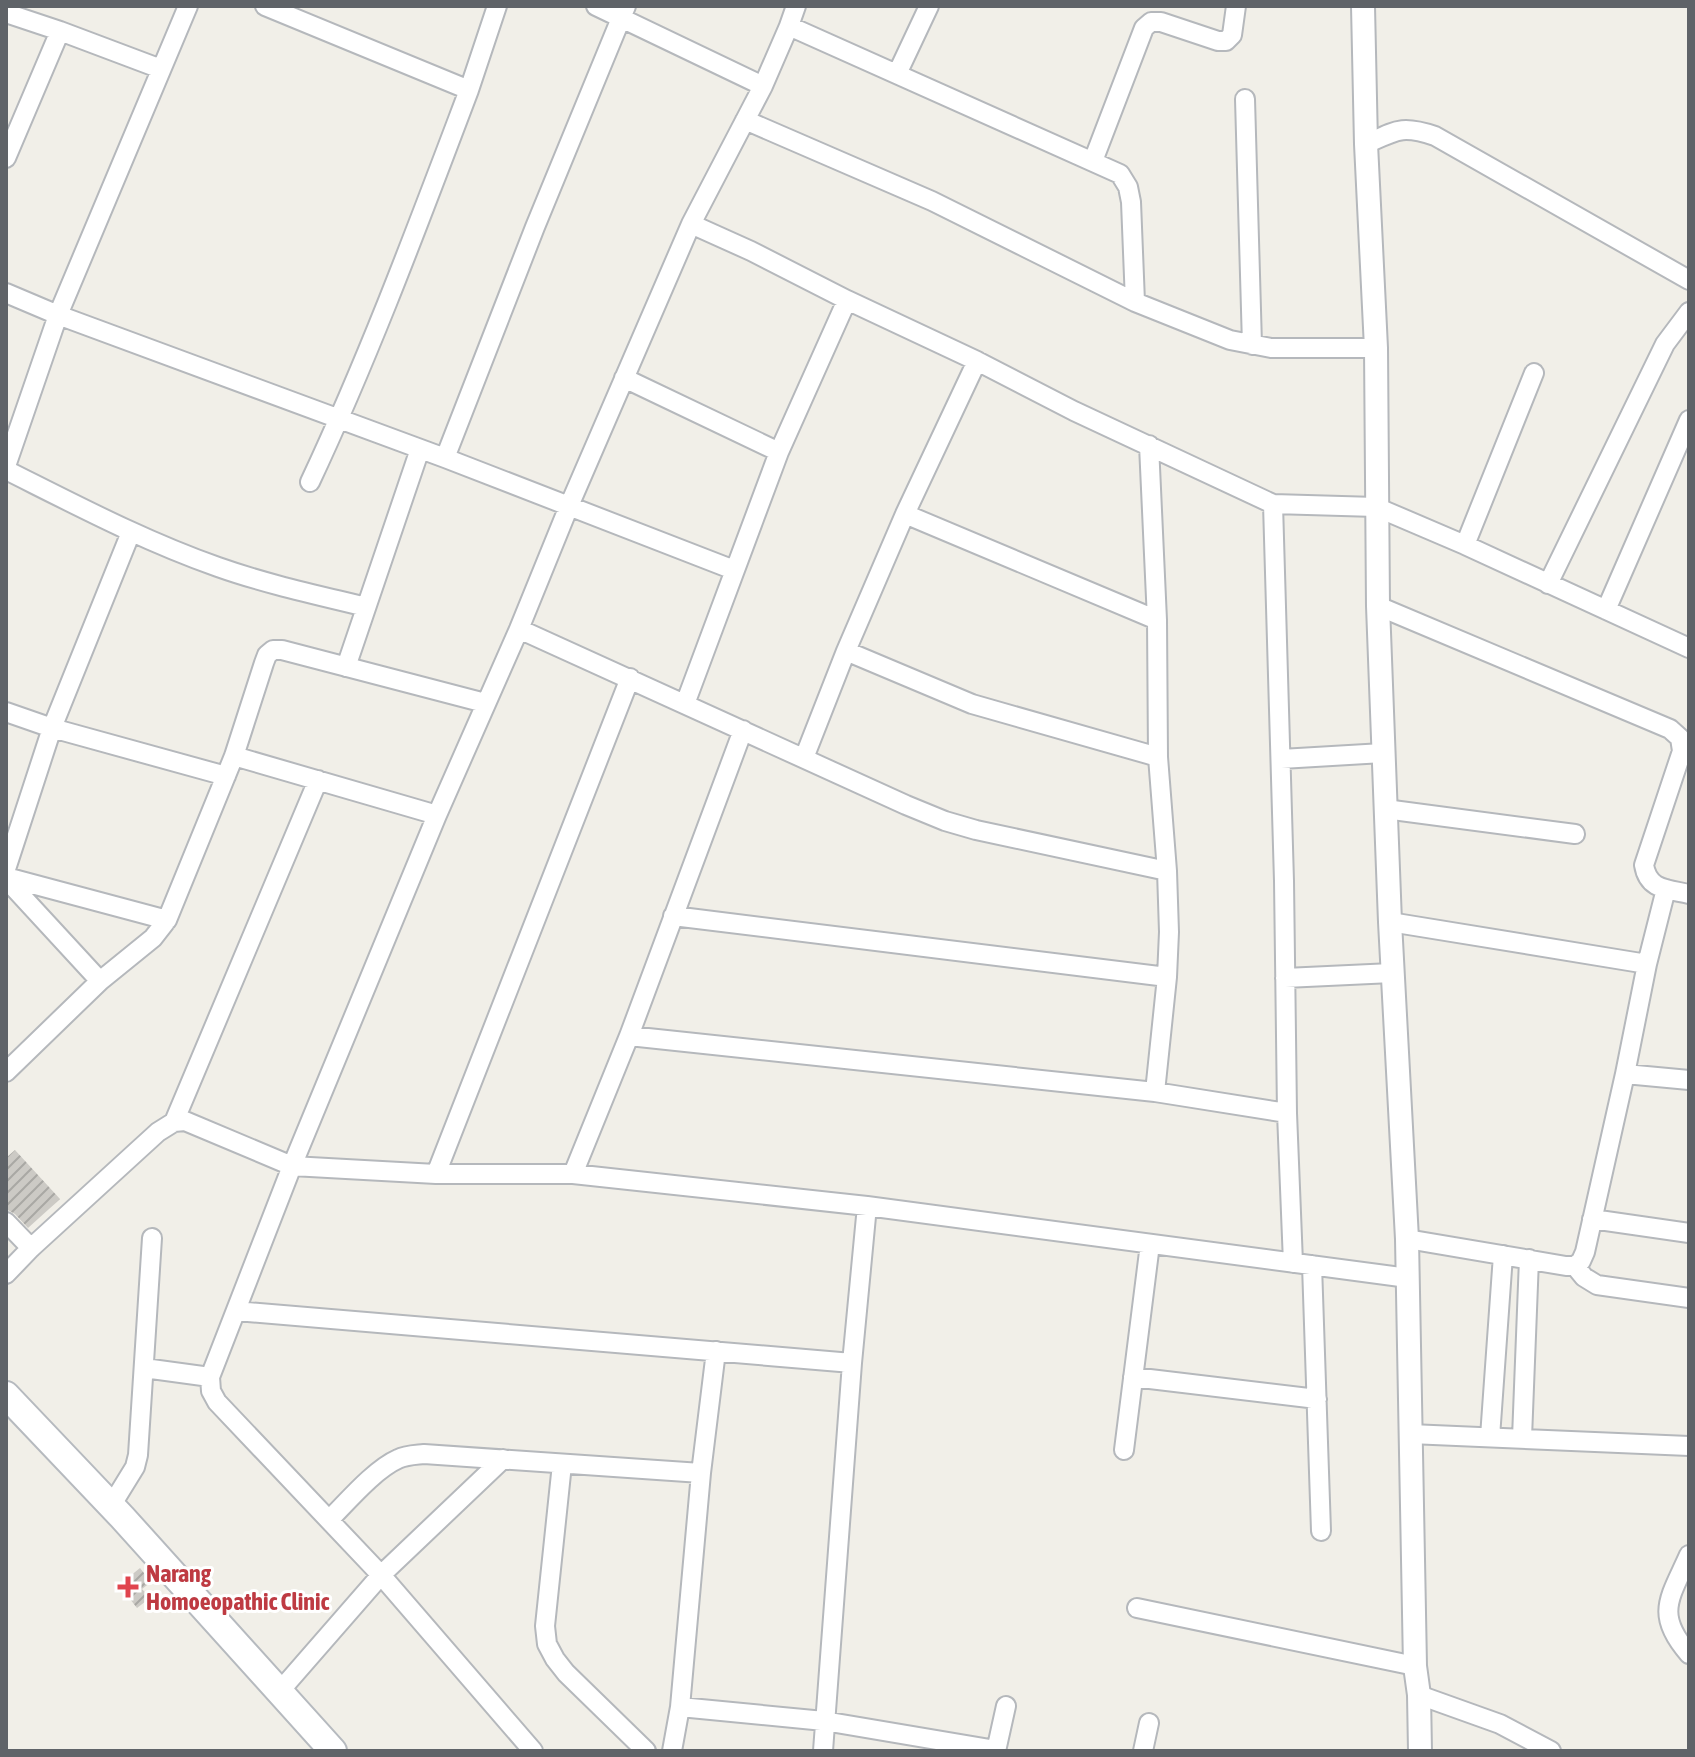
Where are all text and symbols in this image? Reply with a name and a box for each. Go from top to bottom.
place label: Narang Homoeopathic Clinic [146,1560,329,1615]
marker: Narang Homoeopathic Clinic [117,1576,139,1598]

